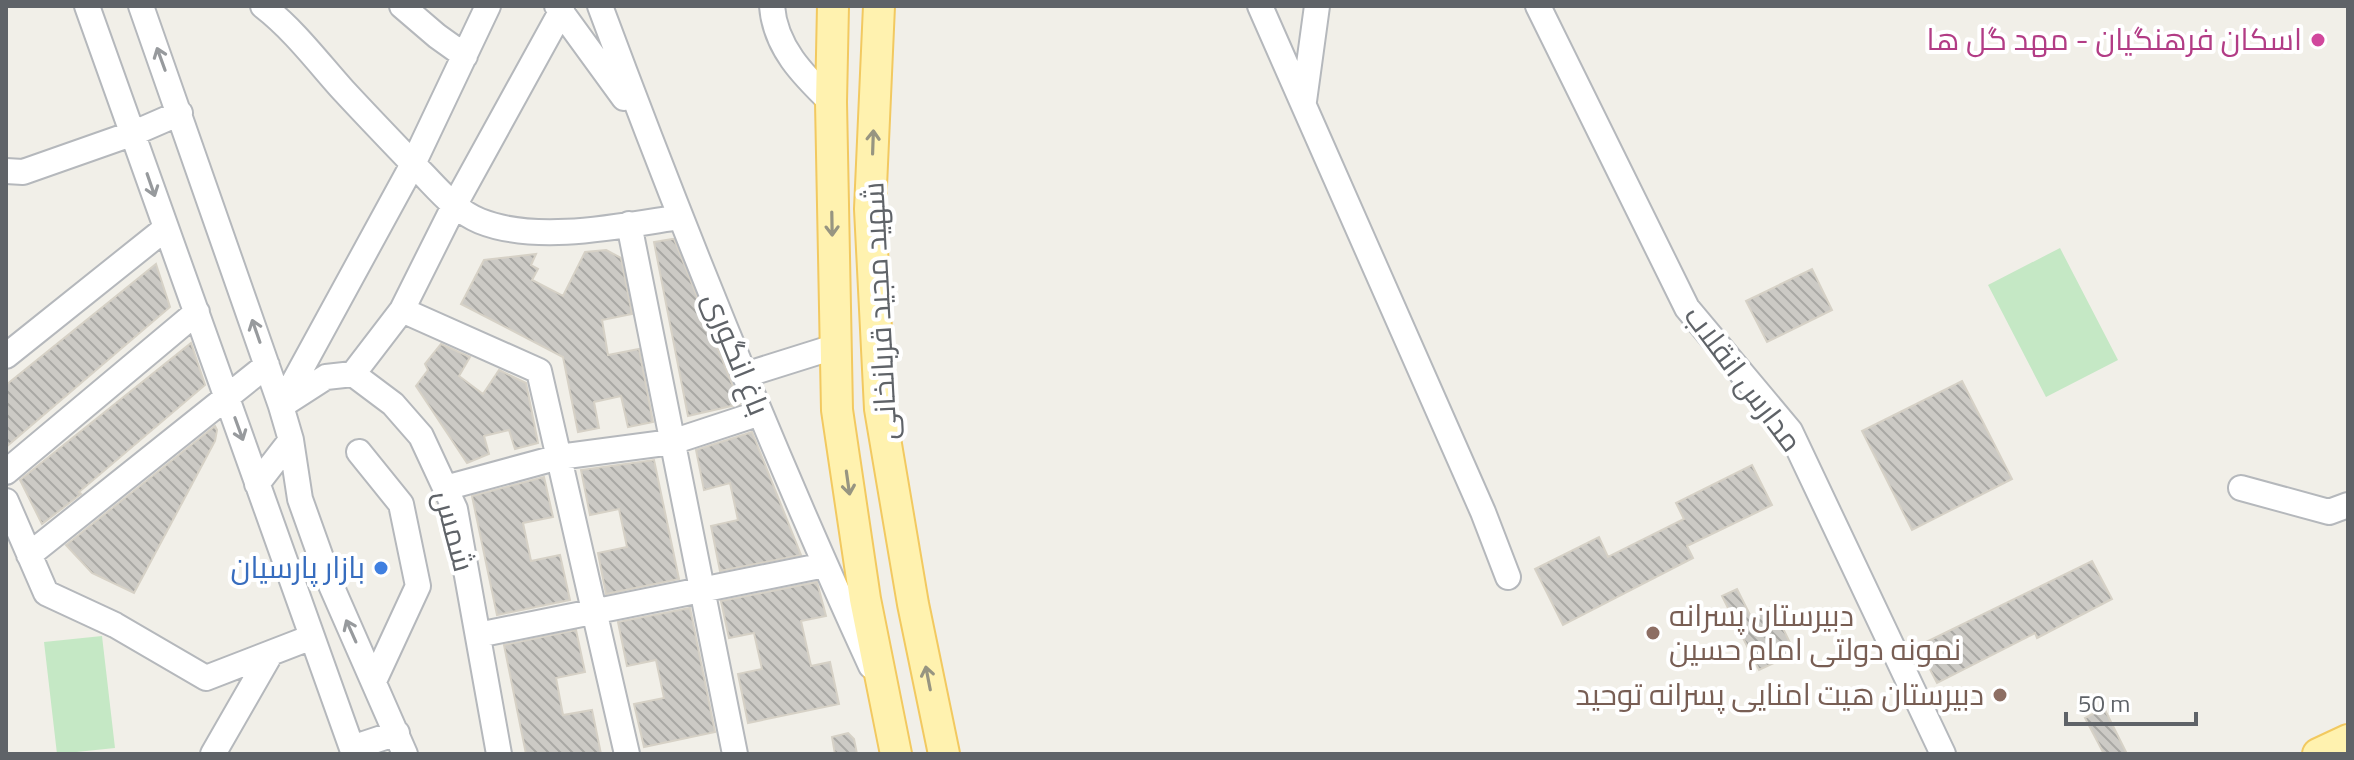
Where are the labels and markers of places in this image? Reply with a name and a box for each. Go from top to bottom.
place label: اسکان فرهنگیان - مهد گل ها [1927,16,2302,62]
marker: اسکان فرهنگیان - مهد گل ها [2309,31,2327,49]
place label: بازار پارسیان [230,544,365,590]
marker: بازار پارسیان [372,559,390,577]
place label: دبیرستان پسرانه نمونه دولتی امام حسین [1669,592,1961,672]
marker: دبیرستان پسرانه نمونه دولتی امام حسین [1644,624,1662,642]
place label: دبیرستان هیت امنایی پسرانه توحید [1575,671,1984,717]
marker: دبیرستان هیت امنایی پسرانه توحید [1991,686,2009,704]

